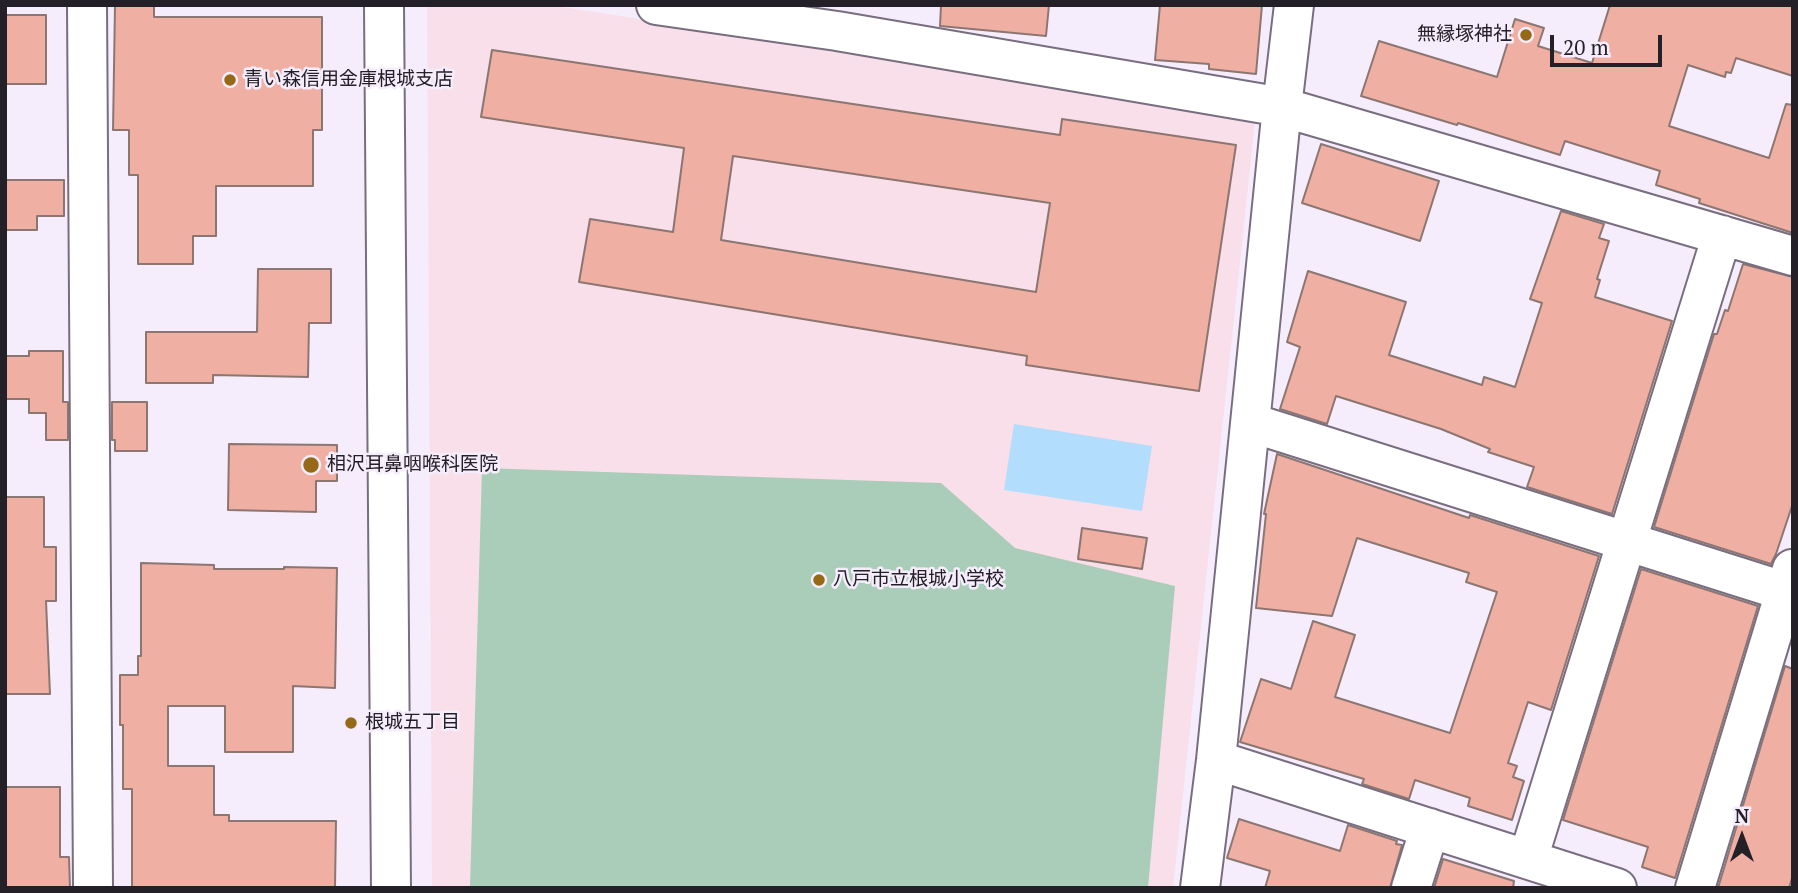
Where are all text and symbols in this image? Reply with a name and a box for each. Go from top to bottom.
scale bar [1553,21,1665,65]
place label: 無縁塚神社 [1417,24,1512,46]
marker: 無縁塚神社 [1518,27,1534,43]
text: 20 m [1563,33,1609,61]
place label: 青い森信用金庫根城支店 [244,69,453,91]
marker: 青い森信用金庫根城支店 [222,72,238,88]
place label: 相沢耳鼻咽喉科医院 [327,454,498,476]
marker: 相沢耳鼻咽喉科医院 [301,455,321,475]
place label: 八戸市立根城小学校 [833,569,1004,591]
marker: 八戸市立根城小学校 [811,572,827,588]
place label: 根城五丁目 [365,712,460,734]
marker: 根城五丁目 [343,715,359,731]
north arrow [1707,802,1777,872]
text: N [1735,803,1749,828]

